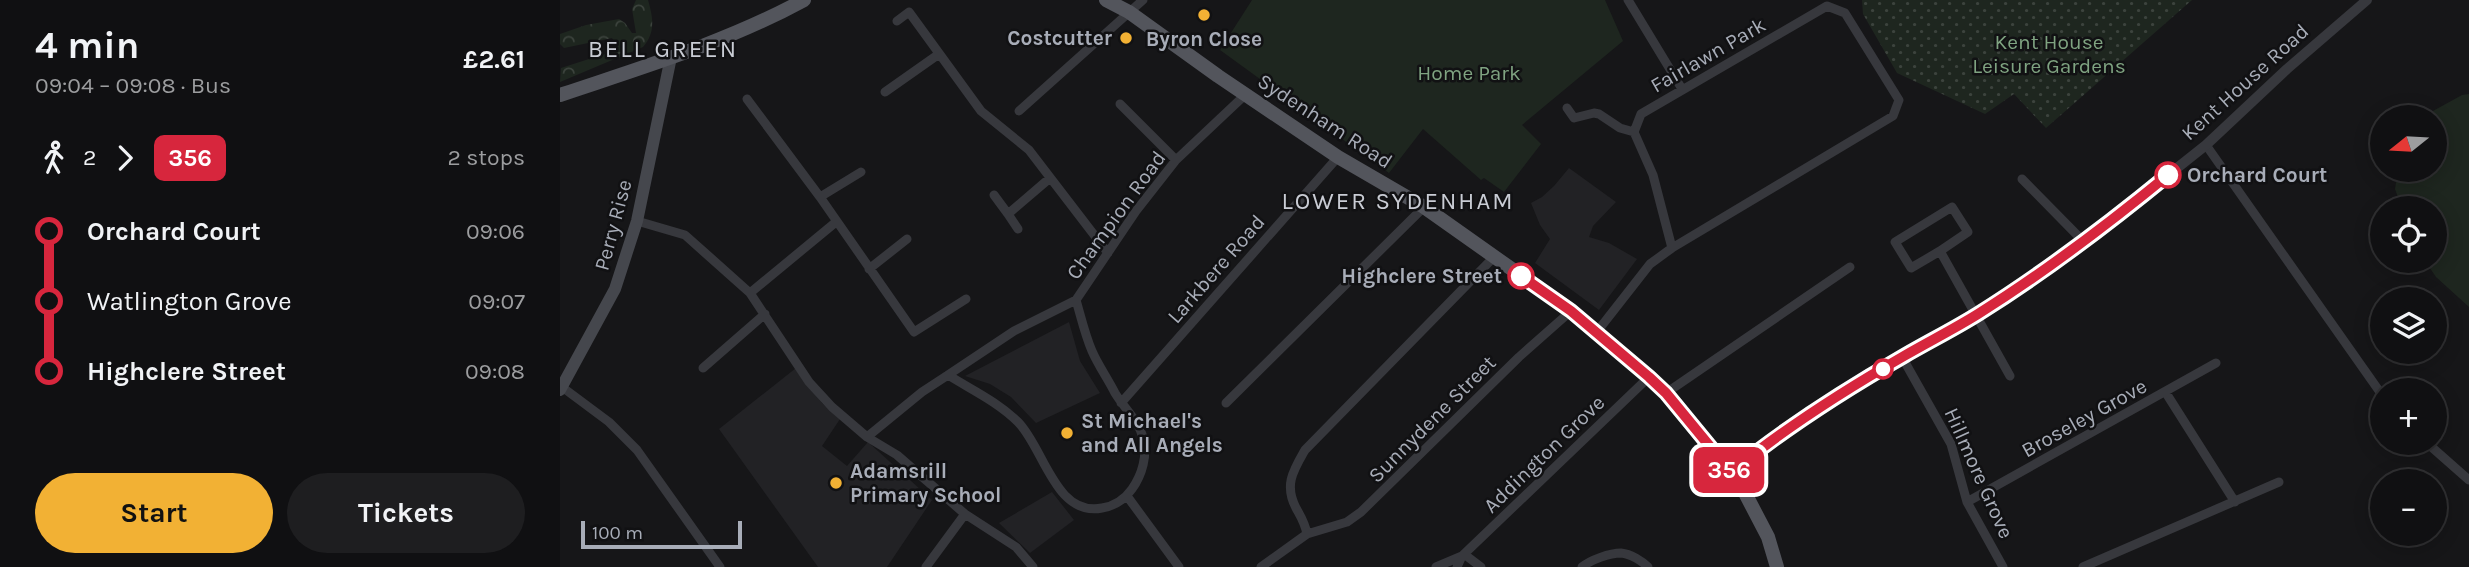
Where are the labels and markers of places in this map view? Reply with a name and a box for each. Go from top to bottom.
marker: Byron Close [1196,7,1212,23]
place label: Costcutter [1007,26,1113,50]
place label: Byron Close [1146,27,1262,51]
marker: Costcutter [1118,30,1134,46]
marker: Orchard Court [2155,162,2181,188]
place label: Orchard Court [2187,163,2327,187]
marker: Highclere Street [1508,263,1534,289]
place label: Highclere Street [1341,264,1502,288]
unlabelled marker [1873,359,1893,379]
place label: St Michael's and All Angels [1081,409,1223,457]
marker: St Michael's and All Angels [1059,425,1075,441]
place label: Adamsrill Primary School [850,459,1001,507]
marker: Adamsrill Primary School [828,475,844,491]

